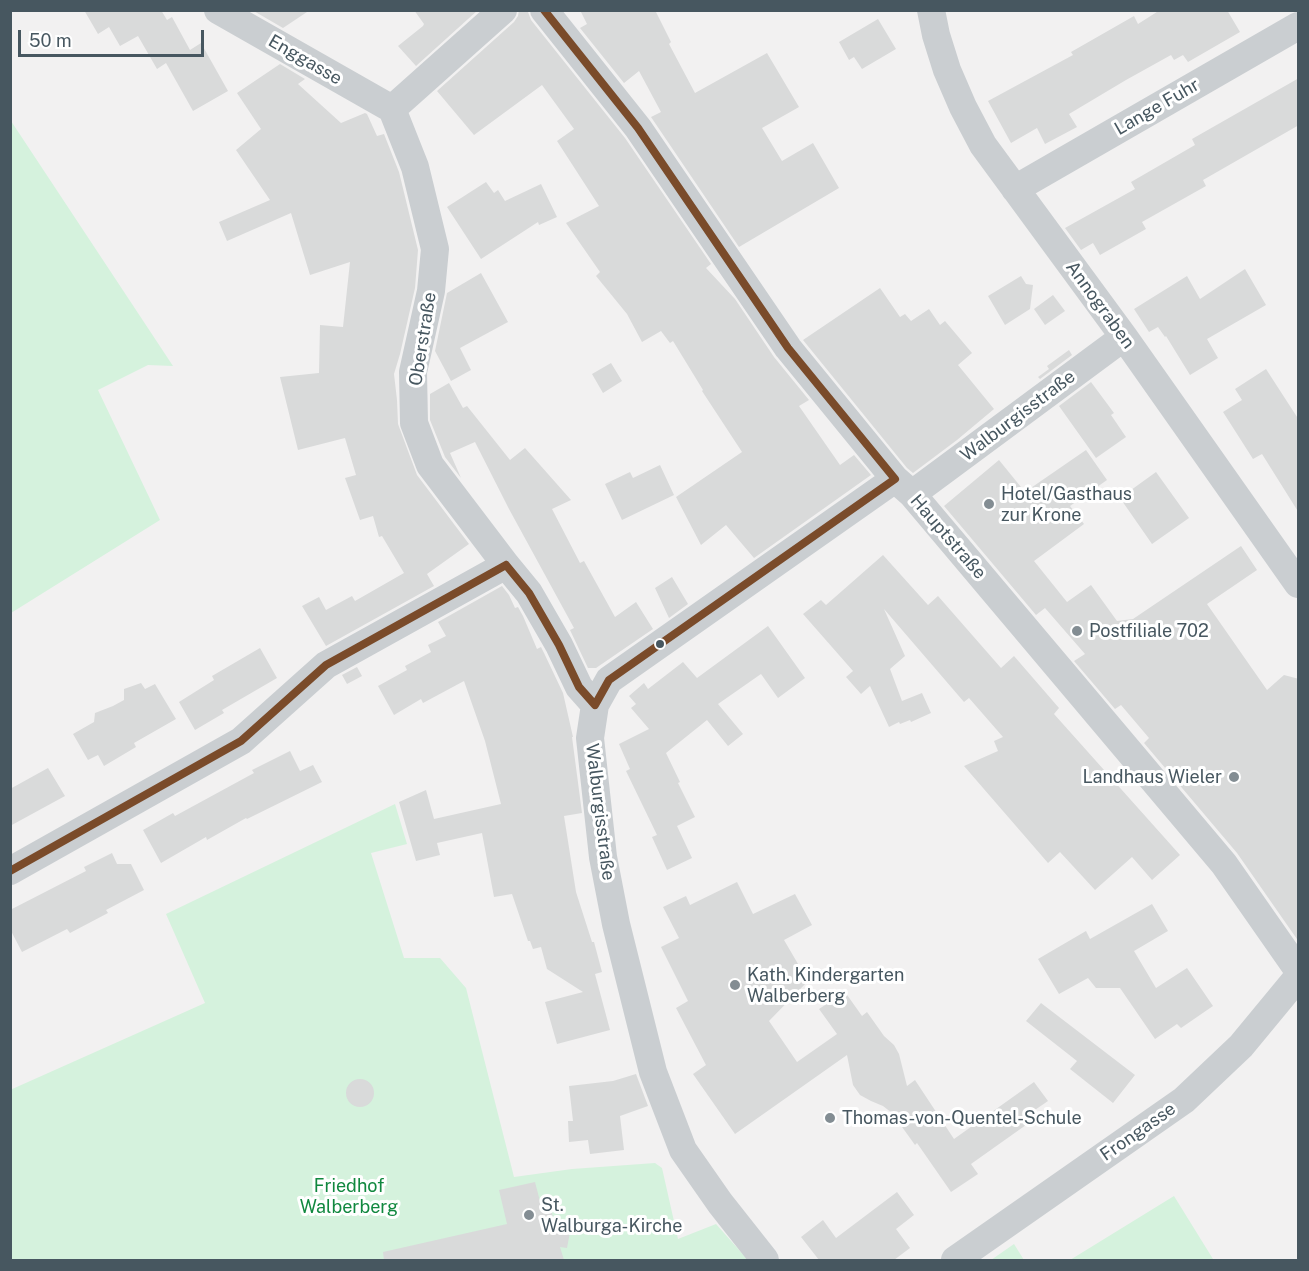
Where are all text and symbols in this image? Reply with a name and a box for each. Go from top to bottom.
scale bar [21,18,207,56]
text: 50 m [29,30,72,51]
street label: Enggasse [264,30,346,90]
street label: Lange Fuhr [1111,74,1203,140]
street label: Annograben [1061,257,1139,353]
street label: Oberstraße [405,291,441,387]
street label: Walburgisstraße [956,366,1080,466]
place label: Hotel/Gasthaus zur Krone [1001,483,1132,526]
street label: Hauptstraße [905,490,991,584]
marker: Hotel/Gasthaus zur Krone [982,497,996,511]
place label: Postfiliale 702 [1089,620,1209,642]
marker: Postfiliale 702 [1070,624,1084,638]
unlabelled marker [654,638,666,650]
street label: Walburgisstraße [581,742,619,882]
place label: Landhaus Wieler [1082,766,1222,788]
marker: Landhaus Wieler [1227,770,1241,784]
place label: Kath. Kindergarten Walberberg [747,964,904,1006]
marker: Kath. Kindergarten Walberberg [728,978,742,992]
street label: Frongasse [1096,1098,1180,1166]
place label: Thomas-von-Quentel-Schule [842,1107,1082,1129]
marker: Thomas-von-Quentel-Schule [823,1111,837,1125]
park label: Friedhof Walberberg [300,1175,398,1218]
place label: St. Walburga-Kirche [541,1194,682,1236]
marker: St. Walburga-Kirche [522,1208,536,1222]

